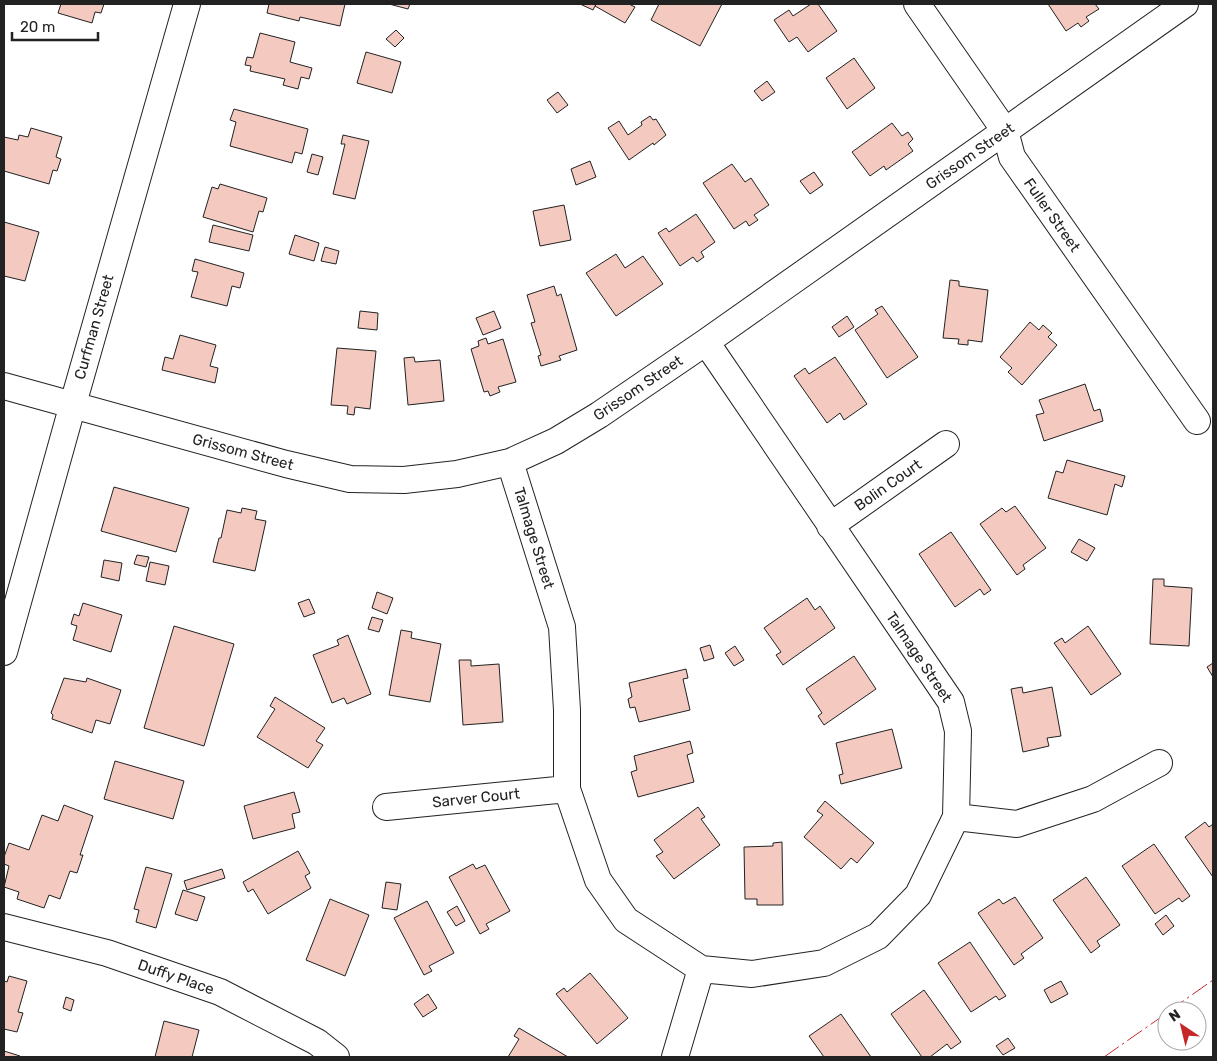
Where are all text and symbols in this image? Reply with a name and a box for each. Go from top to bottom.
scale bar [12,10,99,42]
text: 20 m [20,18,55,36]
street label: Grissom Street [922,119,1018,193]
street label: Fuller Street [1020,175,1084,255]
street label: Curfman Street [70,272,118,382]
street label: Grissom Street [590,351,686,424]
street label: Grissom Street [191,430,296,474]
street label: Bolin Court [851,455,925,515]
street label: Talmage Street [510,485,558,591]
street label: Talmage Street [882,608,956,706]
street label: Sarver Court [431,784,521,812]
street label: Duffy Place [135,956,217,998]
north arrow [1157,1001,1207,1051]
text: N [1166,1006,1184,1026]

